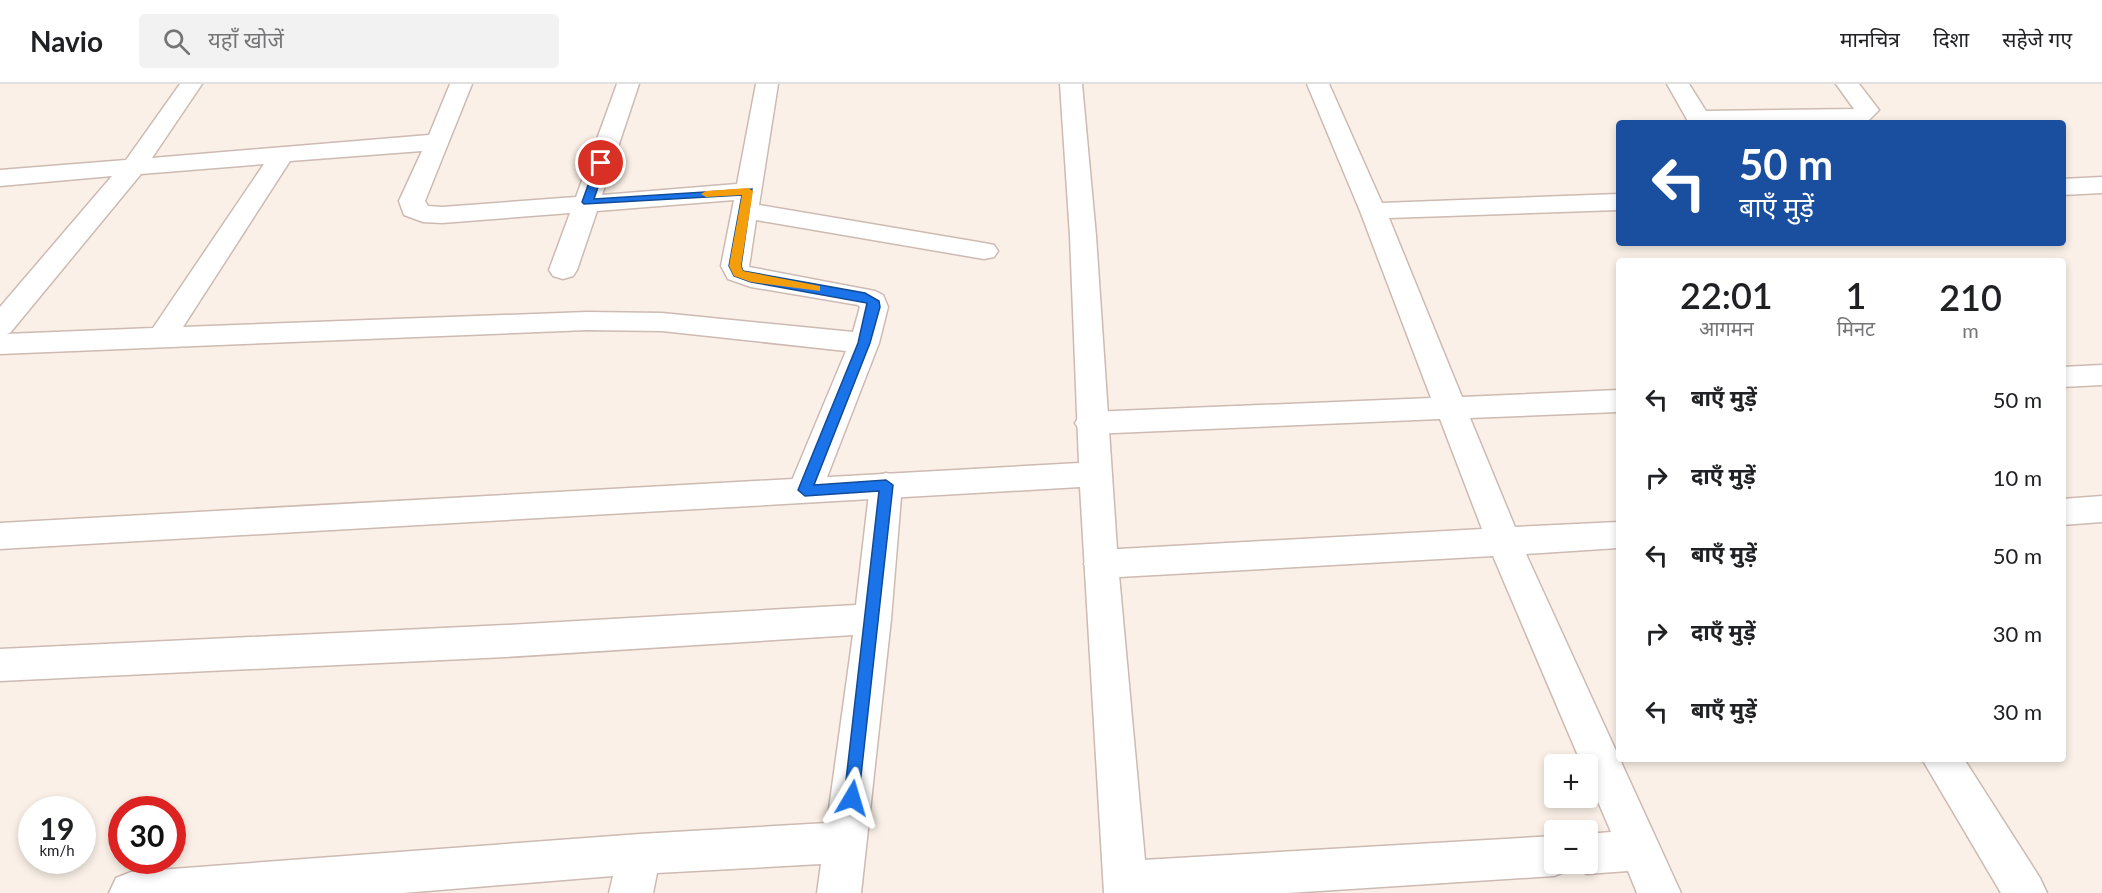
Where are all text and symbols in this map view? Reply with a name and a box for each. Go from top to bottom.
search box [139,14,559,68]
text: Navio [30,24,103,58]
icon: search [160,25,193,58]
text: यहाँ खोजें [208,26,284,53]
text: मानचित्र [1840,26,1900,51]
text: दिशा [1933,26,1969,51]
text: सहेजे गए [2002,26,2072,51]
pin [575,137,626,188]
text: 50 m [1739,139,1833,189]
icon: left [1640,144,1718,222]
icon: arrive [584,146,617,179]
text: बाएँ मुड़ें [1739,190,1814,223]
text: 22:01 [1680,273,1773,317]
text: 1 [1846,273,1866,317]
text: 210 [1939,275,2002,319]
text: आगमन [1699,316,1754,340]
text: मिनट [1837,316,1875,340]
text: m [1962,318,1979,342]
icon: left [1640,383,1673,416]
text: बाएँ मुड़ें [1691,384,1757,411]
text: 50 m [1993,386,2042,413]
icon: right [1640,461,1673,494]
text: दाएँ मुड़ें [1691,462,1755,489]
text: 10 m [1993,464,2042,491]
icon: left [1640,539,1673,572]
text: बाएँ मुड़ें [1691,540,1757,567]
text: 50 m [1993,542,2042,569]
icon: right [1640,617,1673,650]
text: दाएँ मुड़ें [1691,618,1755,645]
text: 30 m [1993,620,2042,647]
icon: left [1640,695,1673,728]
text: बाएँ मुड़ें [1691,696,1757,723]
text: 30 m [1993,698,2042,725]
map controls [1544,754,1598,874]
button: + [1544,754,1598,808]
position arrow [820,766,884,830]
speed limit sign: 30 [108,796,186,874]
text: 19 [40,810,74,846]
button: − [1544,820,1598,874]
text: km/h [39,841,75,859]

